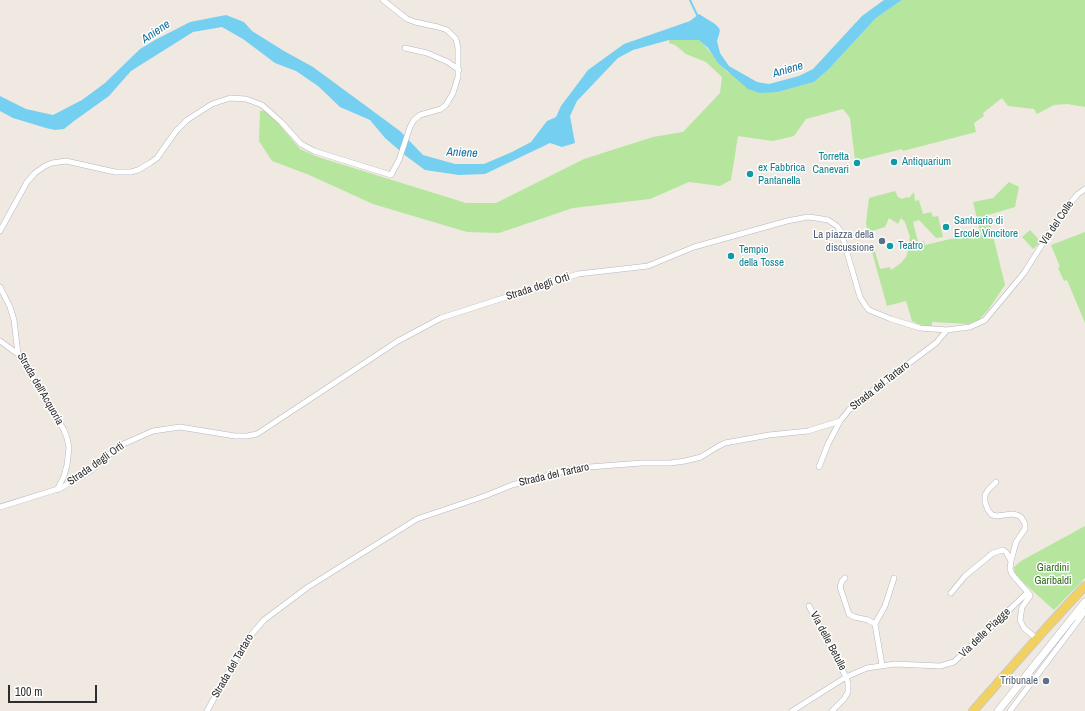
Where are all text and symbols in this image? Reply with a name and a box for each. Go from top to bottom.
water label: Aniene [139,17,173,47]
water label: Aniene [771,59,805,81]
water label: Aniene [446,145,478,161]
place label: Torretta Canevari [812,150,849,176]
place label: Antiquarium [902,155,951,169]
marker: Antiquarium [889,157,899,167]
marker: Torretta Canevari [852,158,862,168]
place label: ex Fabbrica Pantanella [758,161,805,187]
marker: ex Fabbrica Pantanella [745,169,755,179]
street label: Via del Colle [1037,198,1077,248]
place label: Santuario di Ercole Vincitore [954,214,1018,240]
marker: Santuario di Ercole Vincitore [941,222,951,232]
place label: La piazza della discussione [813,228,874,254]
marker: La piazza della discussione [877,236,887,246]
place label: Teatro [898,239,923,253]
marker: Teatro [885,241,895,251]
place label: Tempio della Tosse [739,243,784,269]
marker: Tempio della Tosse [726,251,736,261]
street label: Strada degli Orti [504,270,572,304]
street label: Strada dell'Acquoria [14,351,66,427]
street label: Strada del Tartaro [848,359,912,413]
street label: Strada degli Orti [65,440,127,488]
street label: Strada del Tartaro [517,460,591,490]
park label: Giardini Garibaldi [1034,561,1072,587]
street label: Via delle Piagge [957,605,1013,661]
street label: Via delle Betulle [807,609,849,673]
street label: Strada del Tartaro [209,632,257,700]
place label: Tribunale [1000,674,1038,688]
marker: Tribunale [1041,676,1051,686]
scale bar [10,677,99,703]
text: 100 m [15,684,42,700]

